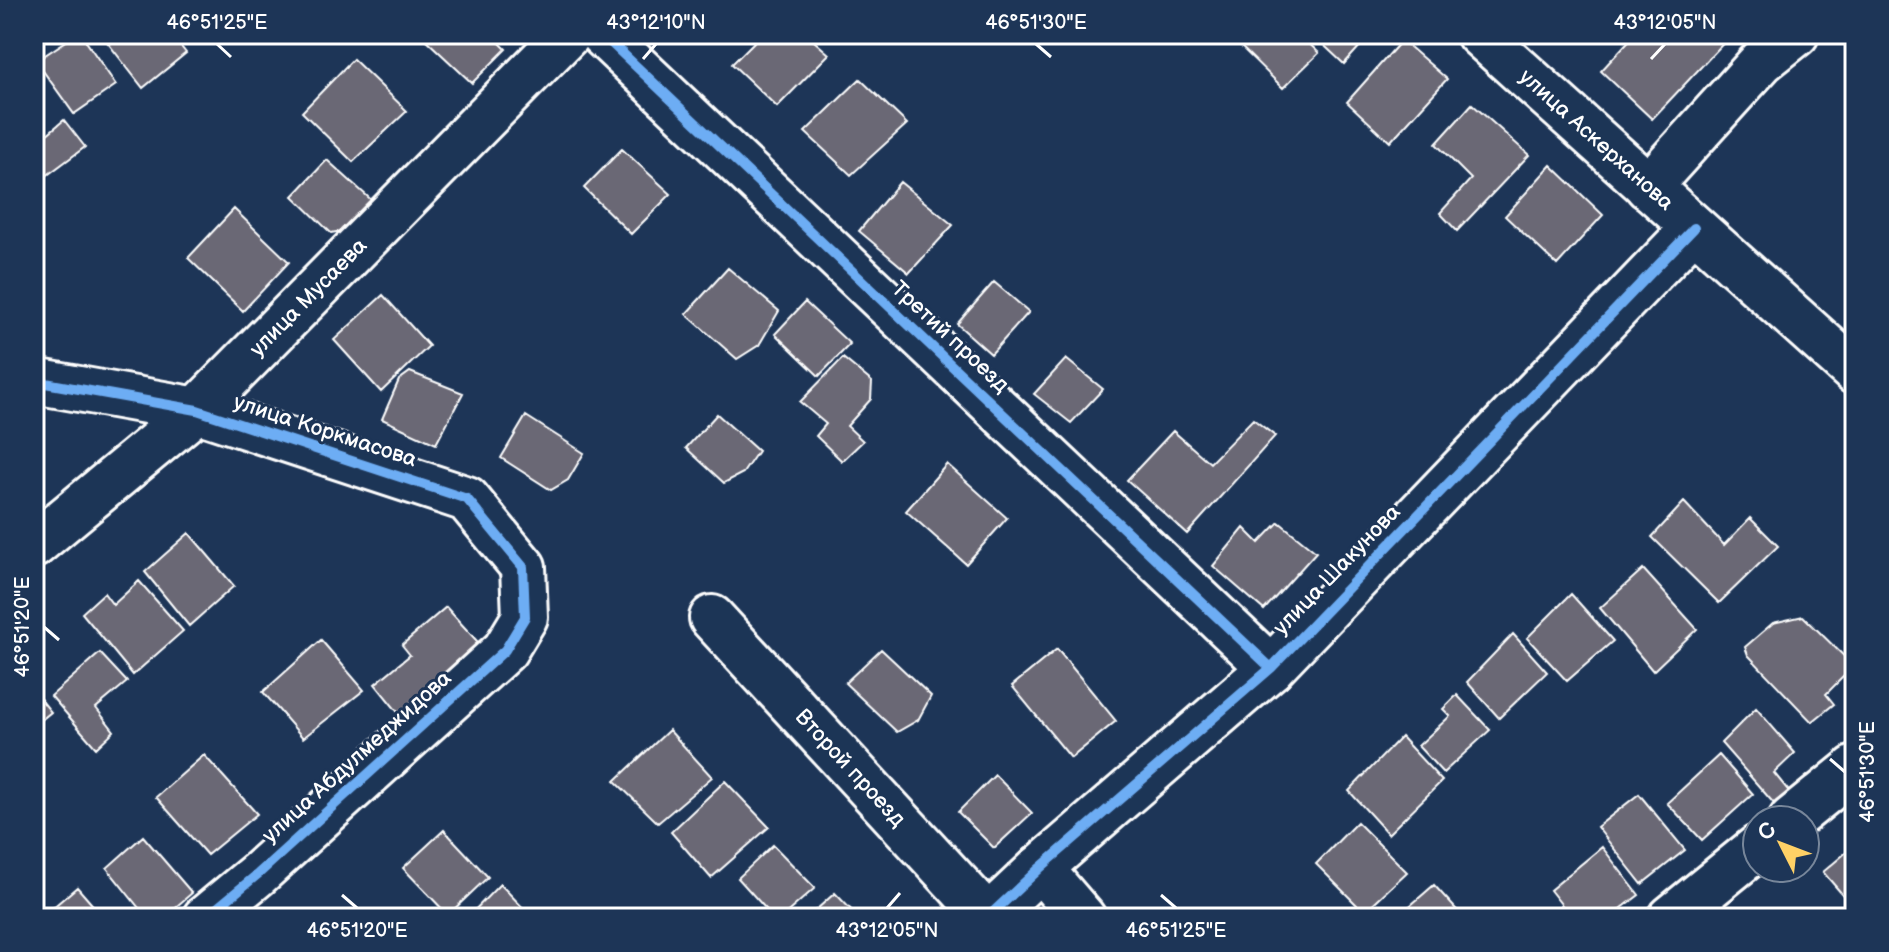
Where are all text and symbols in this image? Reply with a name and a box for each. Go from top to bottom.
text: 46°51'25"E [167,11,267,35]
text: 43°12'10"N [606,11,706,35]
text: 46°51'30"E [985,11,1087,35]
text: 43°12'05"N [1613,11,1717,35]
street label: улица Аскерханова [1514,63,1679,216]
street label: улица Мусаева [244,232,373,362]
street label: Третий проезд [885,276,1015,398]
street label: улица Коркмасова [230,389,420,473]
street label: улица Шакунова [1268,499,1406,641]
text: 46°51'20"E [11,576,35,678]
street label: улица Абдулмеджидова [257,665,457,849]
street label: Второй проезд [789,703,911,832]
text: 46°51'30"E [1856,721,1880,823]
north arrow [1741,804,1821,884]
text: С [1752,817,1782,846]
text: 46°51'20"E [306,919,408,943]
text: 43°12'05"N [835,919,939,943]
text: 46°51'25"E [1126,919,1226,943]

